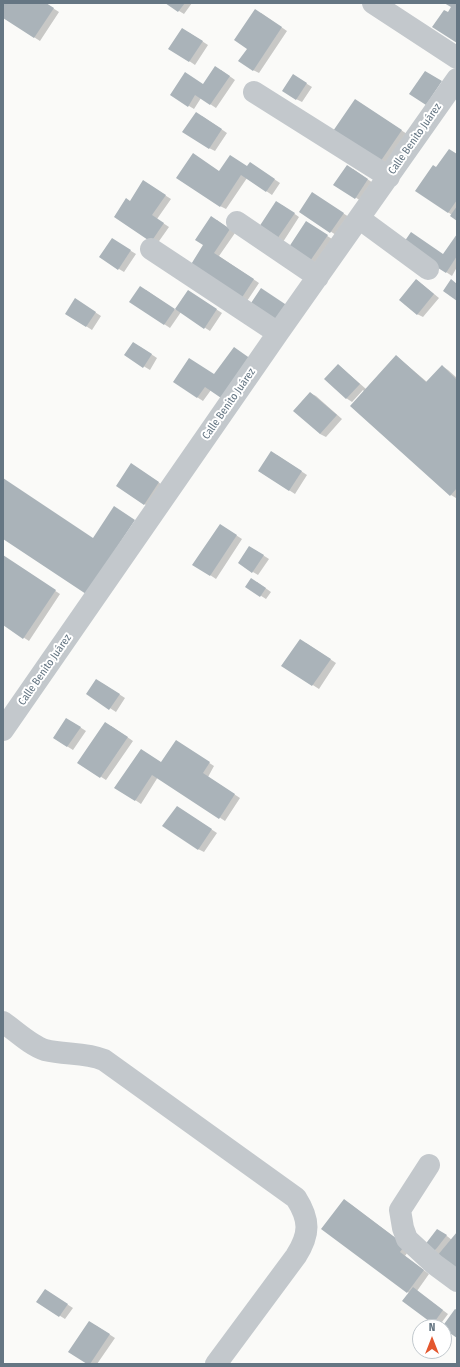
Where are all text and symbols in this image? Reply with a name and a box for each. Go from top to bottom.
street label: Calle Benito Juárez [386,101,444,177]
street label: Calle Benito Juárez [200,366,258,442]
street label: Calle Benito Juárez [16,632,74,708]
north arrow [412,1319,452,1359]
text: N [429,1321,435,1334]

